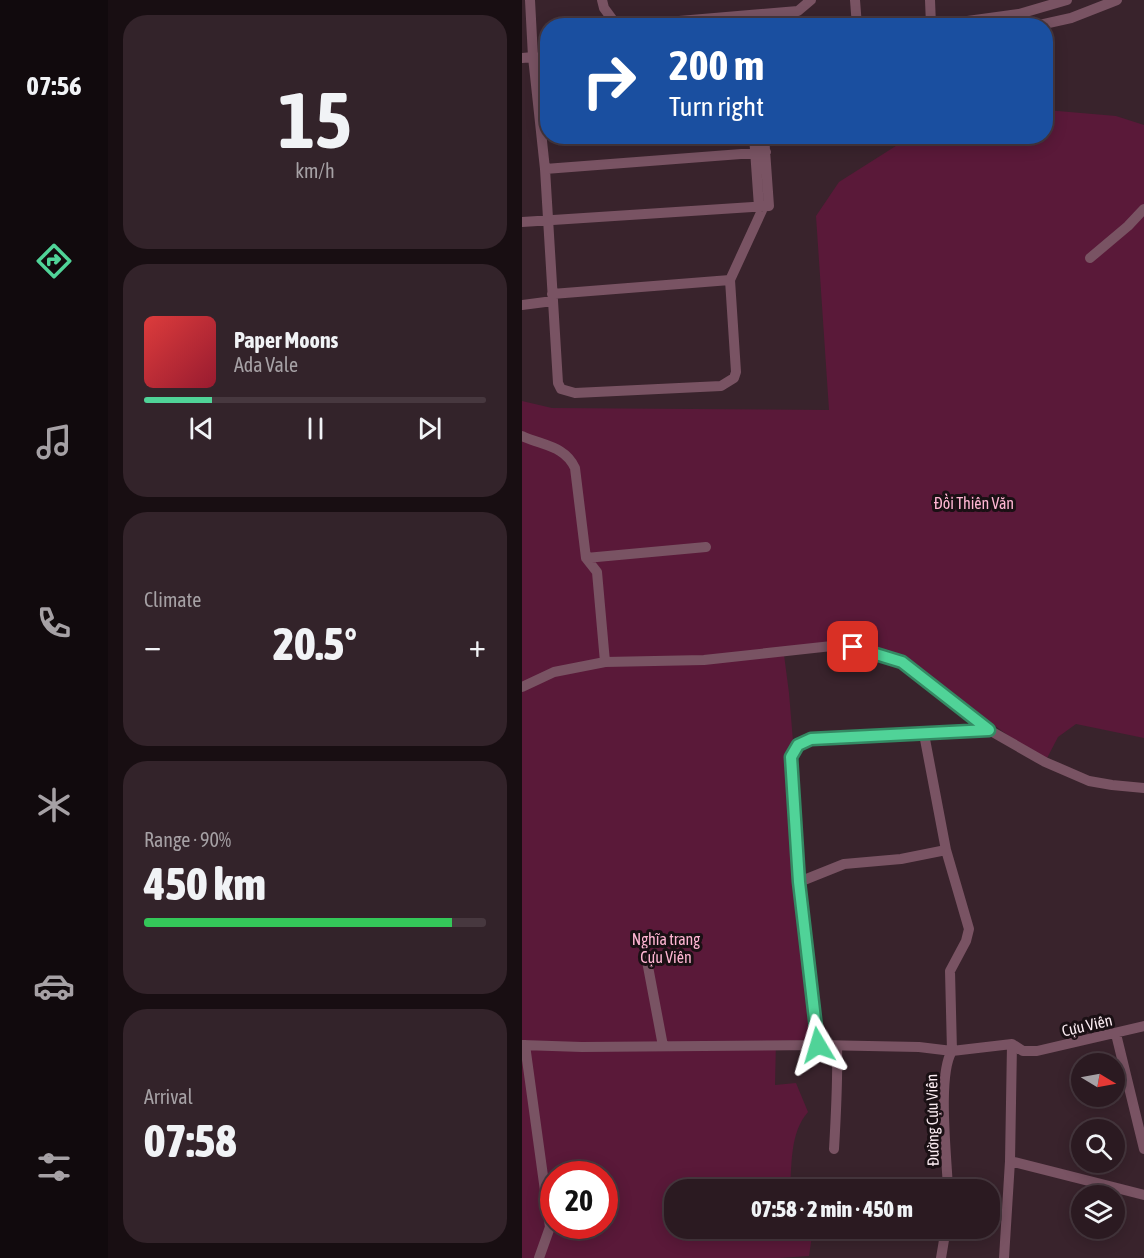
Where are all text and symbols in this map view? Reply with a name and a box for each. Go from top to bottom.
text: 200 m [669,41,764,89]
icon: right [570,42,648,120]
text: 07:56 [26,70,82,101]
text: 15 [278,75,352,165]
text: Turn right [669,91,764,122]
text: km/h [295,159,335,182]
icon: directions [33,240,75,282]
text: Paper Moons [234,327,338,353]
text: Ada Vale [234,353,298,376]
icon: previous [185,412,218,445]
icon: pause [299,412,332,445]
icon: next [413,412,446,445]
icon: music [33,421,75,463]
park label: Đồi Thiên Văn [934,493,1014,512]
text: Climate [144,588,201,611]
icon: phone [33,602,75,644]
text: 20.5° [273,618,357,670]
pin [827,621,878,672]
text: − [144,626,161,664]
text: + [469,626,486,664]
icon: arrive [836,630,869,663]
icon: climate [33,784,75,826]
text: Range · 90% [144,828,231,851]
text: 450 km [144,858,266,910]
park label: Nghĩa trang Cựu Viên [632,930,700,966]
icon: car [33,965,75,1007]
street label: Cựu Viên [1060,1010,1114,1040]
position arrow [786,1013,850,1077]
north arrow [1071,1053,1125,1107]
map controls [1071,1053,1125,1239]
street label: Đường Cựu Viên [922,1074,943,1166]
text: Arrival [144,1085,193,1108]
text: 07:58 [144,1115,237,1167]
button: search [1071,1119,1125,1173]
icon: filters [33,1146,75,1188]
speed limit sign: 20 [540,1161,618,1239]
button: layers [1071,1185,1125,1239]
text: 07:58 · 2 min · 450 m [751,1196,913,1222]

